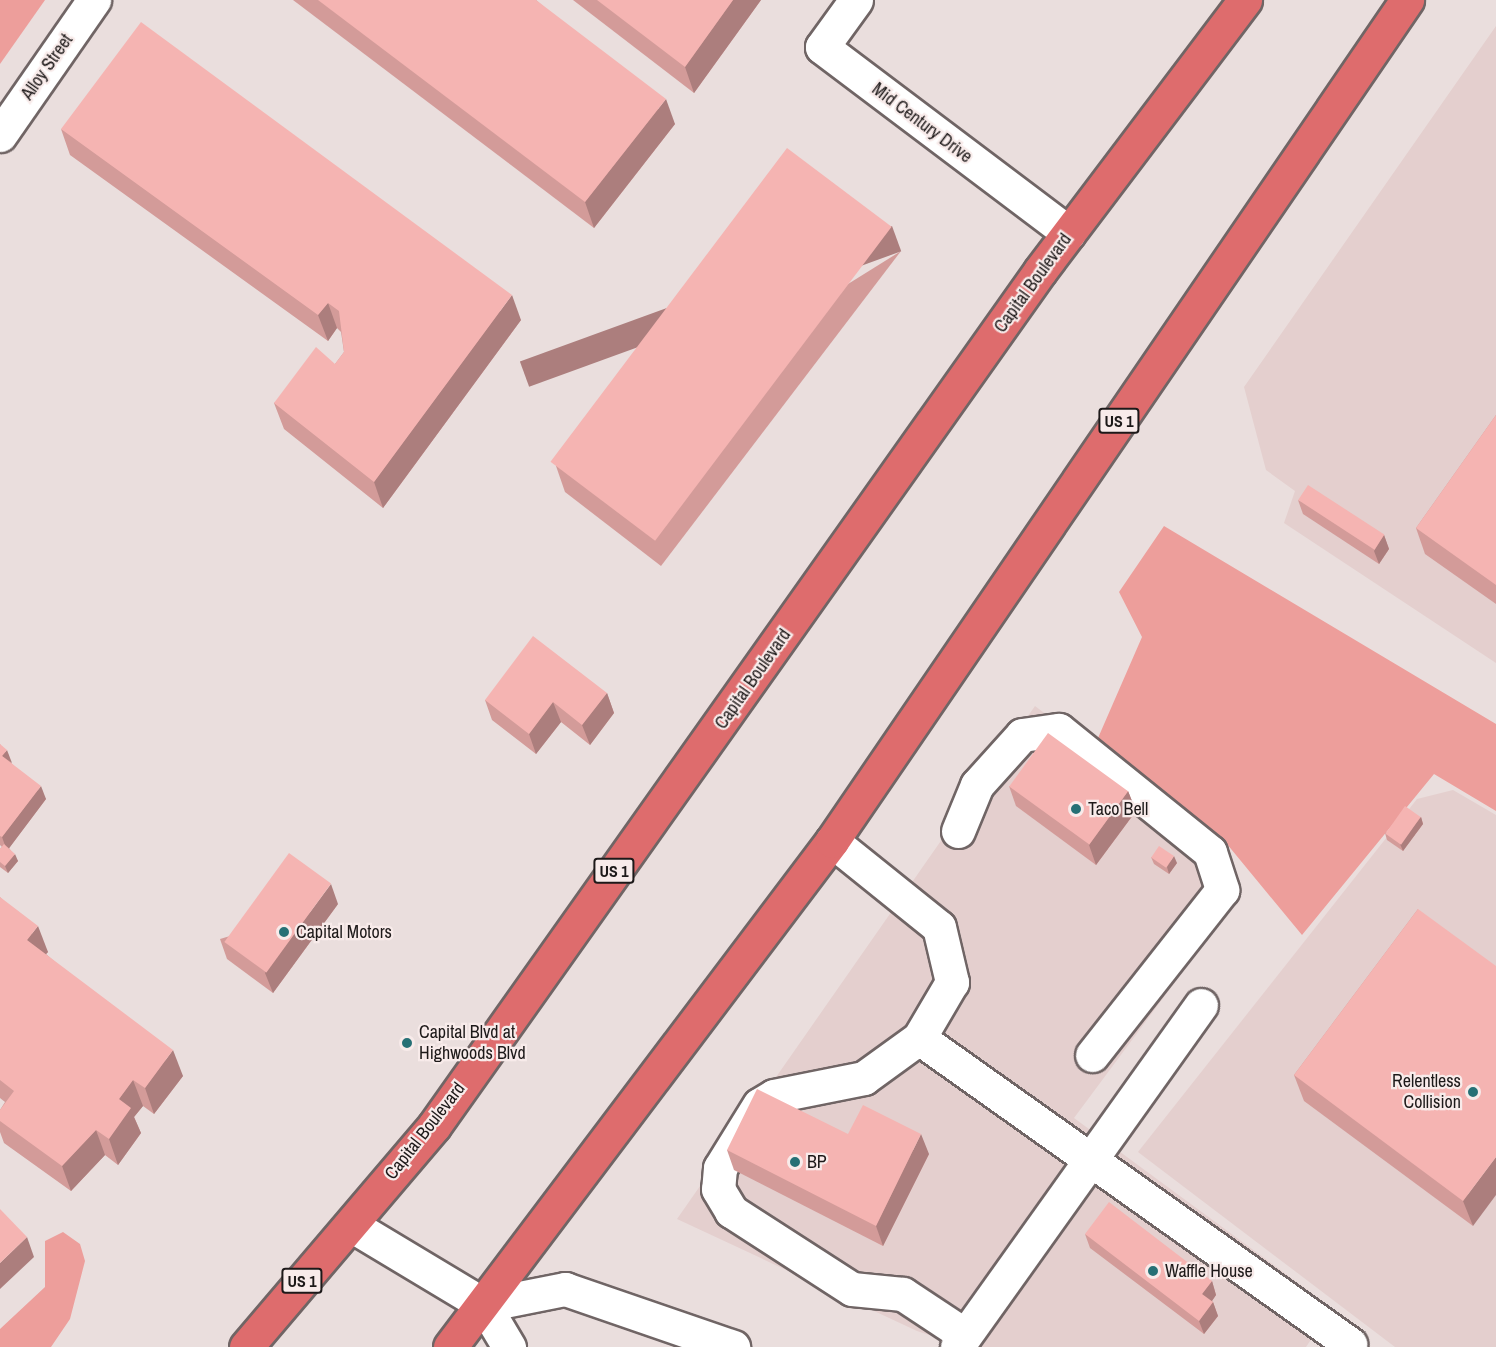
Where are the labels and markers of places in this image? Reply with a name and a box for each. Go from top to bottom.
place label: Taco Bell [1088,798,1148,820]
marker: Taco Bell [1069,802,1083,816]
place label: Capital Motors [296,921,392,943]
marker: Capital Motors [277,925,291,939]
place label: Capital Blvd at Highwoods Blvd [419,1022,526,1064]
marker: Capital Blvd at Highwoods Blvd [400,1036,414,1050]
place label: Relentless Collision [1392,1071,1461,1114]
marker: Relentless Collision [1466,1085,1480,1099]
place label: BP [807,1151,827,1173]
marker: BP [788,1155,802,1169]
place label: Waffle House [1165,1260,1253,1282]
marker: Waffle House [1146,1264,1160,1278]

